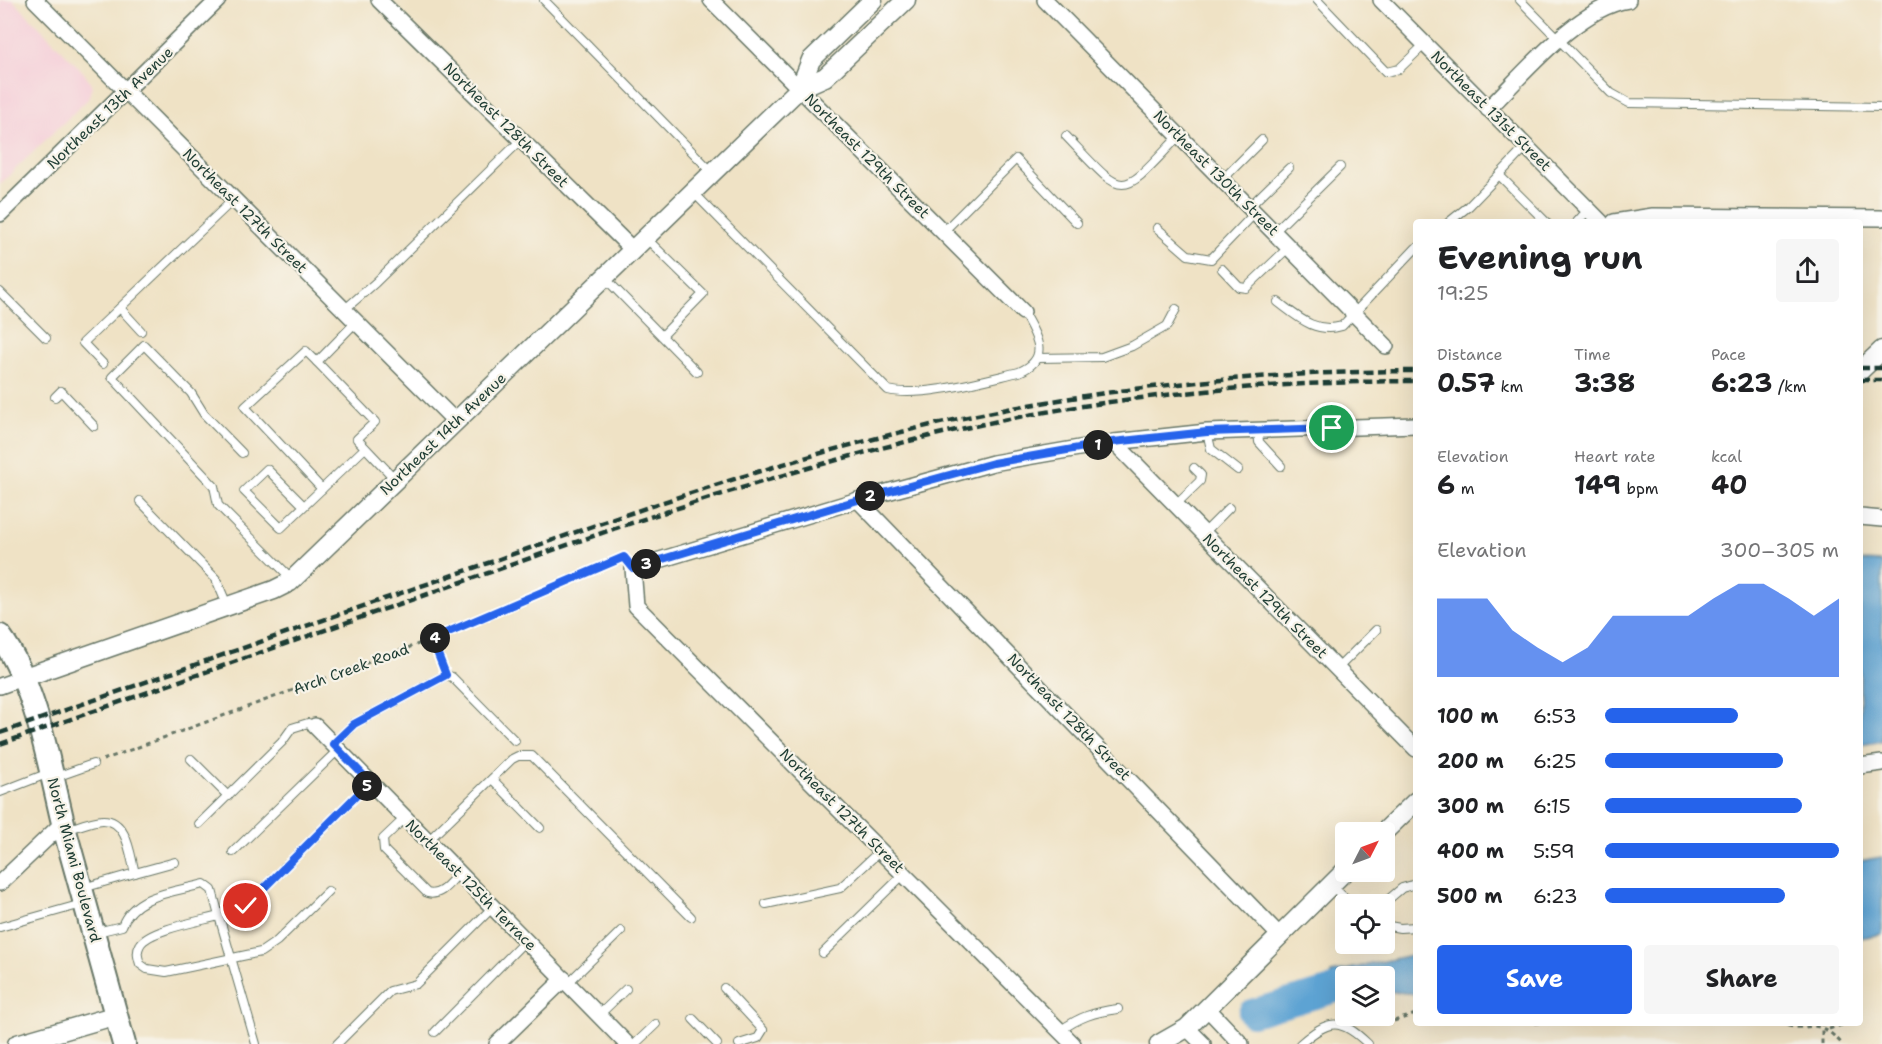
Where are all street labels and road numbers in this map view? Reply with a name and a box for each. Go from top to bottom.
street label: Northeast 13th Avenue [43,42,177,174]
street label: Northeast 131st Street [1426,46,1556,176]
street label: Northeast 128th Street [439,58,573,192]
street label: Northeast 129th Street [800,89,934,223]
street label: Northeast 130th Street [1149,106,1283,240]
street label: Northeast 127th Street [178,144,312,278]
street label: Northeast 14th Avenue [375,368,511,500]
street label: Northeast 129th Street [1198,529,1332,663]
street label: Arch Creek Road [290,639,412,699]
street label: Northeast 128th Street [1003,649,1135,785]
street label: Northeast 127th Street [775,744,909,878]
street label: North Miami Boulevard [42,775,106,945]
street label: Northeast 125th Terrace [401,815,541,955]

